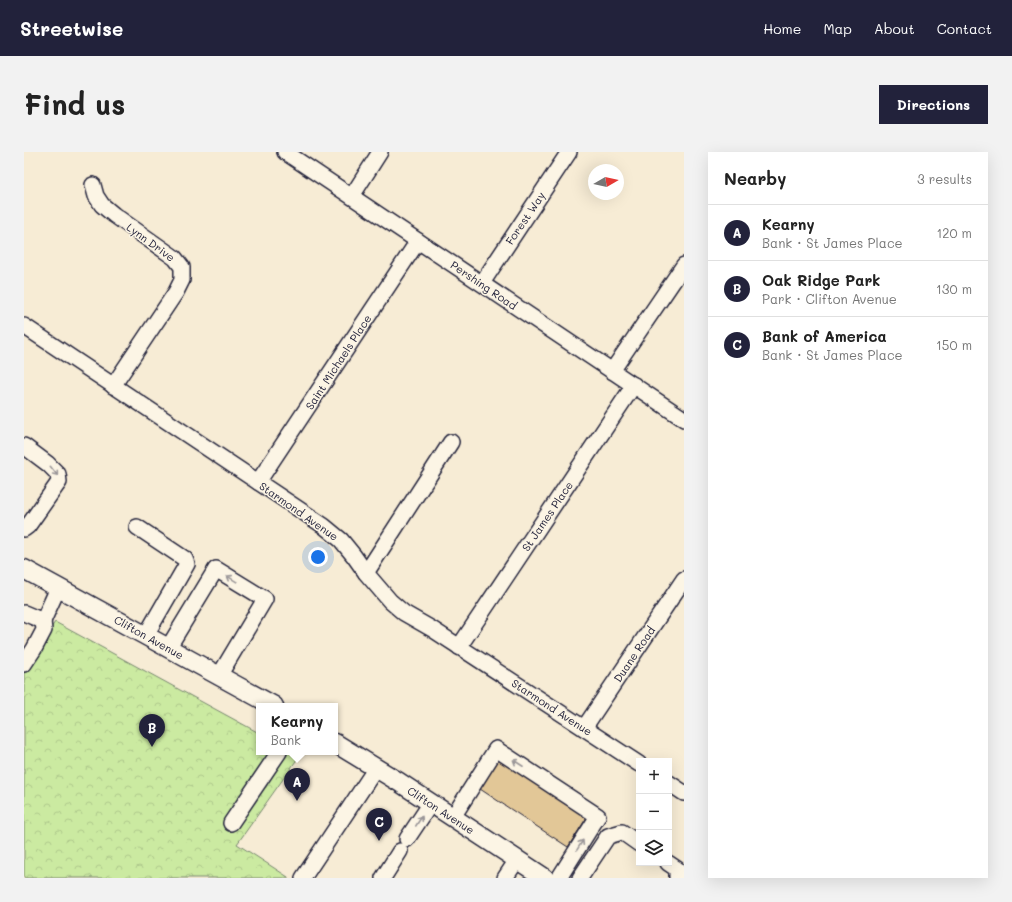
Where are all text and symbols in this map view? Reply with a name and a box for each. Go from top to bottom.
text: Streetwise [20,16,123,41]
text: Home [763,19,801,38]
text: Map [823,19,852,38]
text: About [874,19,915,38]
text: Contact [937,19,992,38]
button: Directions [879,85,988,124]
text: Find us [24,86,125,122]
north arrow [588,164,624,200]
text: Nearby [724,167,786,189]
text: 3 results [917,170,972,187]
street label: Forest Way [502,188,548,247]
text: Kearny [762,214,815,234]
street label: Lynn Drive [124,219,178,265]
text: A [732,224,742,241]
text: 120 m [936,224,972,241]
text: Bank · St James Place [762,234,903,251]
street label: Pershing Road [448,257,520,313]
text: Oak Ridge Park [762,270,880,290]
text: B [733,280,741,297]
text: 130 m [936,280,972,297]
text: Park · Clifton Avenue [762,290,897,307]
street label: Saint Michaels Place [302,311,375,412]
text: Bank of America [762,326,887,346]
text: C [732,336,742,353]
text: 150 m [936,336,972,353]
text: Bank · St James Place [762,346,903,363]
one-way arrow [50,465,58,476]
street label: Starmond Avenue [256,478,342,544]
street label: St James Place [518,478,576,554]
your location [308,547,328,567]
one-way arrow [226,574,238,582]
street label: Clifton Avenue [112,612,187,662]
street label: Duane Road [610,623,658,685]
street label: Starmond Avenue [509,675,595,739]
popup [256,703,338,755]
text: Kearny [271,711,323,731]
pin: B [139,714,165,747]
text: Bank [271,731,301,748]
map controls [636,758,672,866]
button: + [636,758,672,794]
one-way arrow [513,759,524,767]
pin: A [284,768,310,801]
street label: Clifton Avenue [405,783,478,837]
button: − [636,794,672,830]
pin: C [366,808,392,841]
one-way arrow [415,816,423,827]
button: layers [636,830,672,866]
one-way arrow [576,839,584,851]

